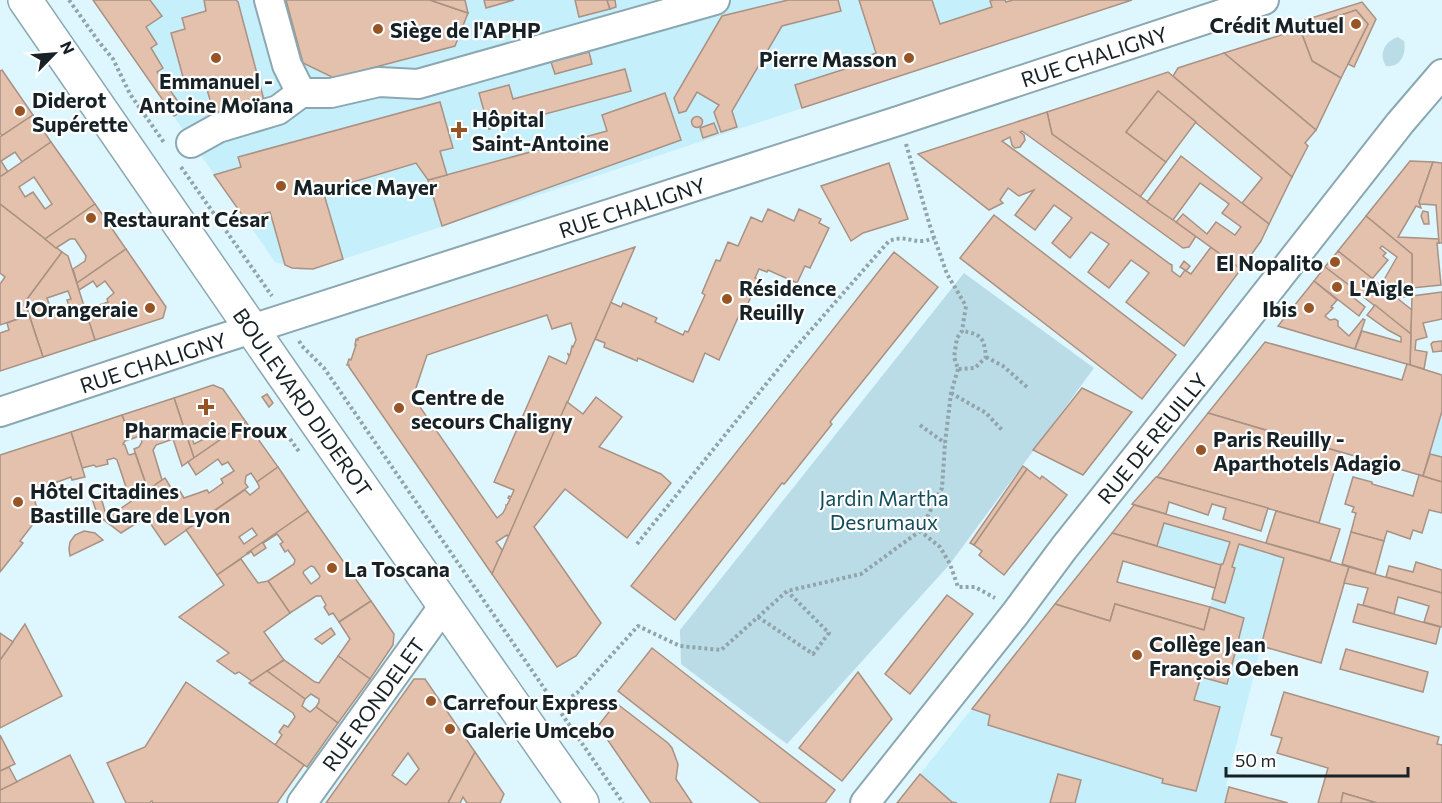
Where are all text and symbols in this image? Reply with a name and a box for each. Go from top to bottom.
place label: Crédit Mutuel [1209,12,1344,37]
place label: Siège de l'APHP [390,17,541,42]
marker: Crédit Mutuel [1349,17,1363,31]
street label: RUE CHALIGNY [1017,20,1171,92]
marker: Siège de l'APHP [371,22,385,36]
north arrow [24,24,84,84]
text: N [57,38,79,57]
place label: Pierre Masson [759,46,897,71]
marker: Emmanuel - Antoine Moïana [209,51,223,65]
marker: Pierre Masson [902,51,916,65]
place label: Emmanuel - Antoine Moïana [139,68,293,117]
place label: Diderot Supérette [32,87,128,136]
marker: Diderot Supérette [13,104,27,118]
place label: Hôpital Saint-Antoine [472,106,609,155]
marker: Hôpital Saint-Antoine [450,121,468,139]
street label: RUE CHALIGNY [555,171,709,243]
place label: Maurice Mayer [293,174,438,199]
marker: Maurice Mayer [274,179,288,193]
place label: Restaurant César [103,206,269,231]
marker: Restaurant César [84,211,98,225]
place label: El Nopalito [1216,250,1323,275]
marker: El Nopalito [1328,255,1342,269]
place label: Résidence Reuilly [739,275,836,324]
place label: L'Aigle [1349,275,1414,300]
marker: L'Aigle [1330,280,1344,294]
marker: Résidence Reuilly [720,292,734,306]
place label: L’Orangeraie [15,296,138,321]
place label: Ibis [1262,296,1297,321]
marker: L’Orangeraie [143,301,157,315]
marker: Ibis [1302,301,1316,315]
street label: BOULEVARD DIDEROT [228,303,378,501]
street label: RUE CHALIGNY [76,326,230,398]
street label: RUE DE REUILLY [1092,367,1212,508]
place label: Centre de secours Chaligny [411,384,573,433]
marker: Pharmacie Froux [199,400,213,414]
marker: Centre de secours Chaligny [392,401,406,415]
place label: Pharmacie Froux [125,417,287,442]
place label: Paris Reuilly - Aparthotels Adagio [1213,426,1401,475]
marker: Paris Reuilly - Aparthotels Adagio [1194,443,1208,457]
place label: Hôtel Citadines Bastille Gare de Lyon [30,478,230,527]
park label: Jardin Martha Desrumaux [819,485,949,534]
marker: Hôtel Citadines Bastille Gare de Lyon [11,495,25,509]
place label: La Toscana [344,556,450,581]
marker: La Toscana [325,561,339,575]
place label: Collège Jean François Oeben [1149,631,1299,680]
street label: RUE RONDELET [316,633,430,775]
marker: Collège Jean François Oeben [1130,648,1144,662]
place label: Carrefour Express [443,689,618,714]
marker: Carrefour Express [424,694,438,708]
place label: Galerie Umcebo [462,717,615,742]
marker: Galerie Umcebo [443,722,457,736]
scale bar [1226,740,1408,778]
text: 50 m [1235,749,1276,771]

